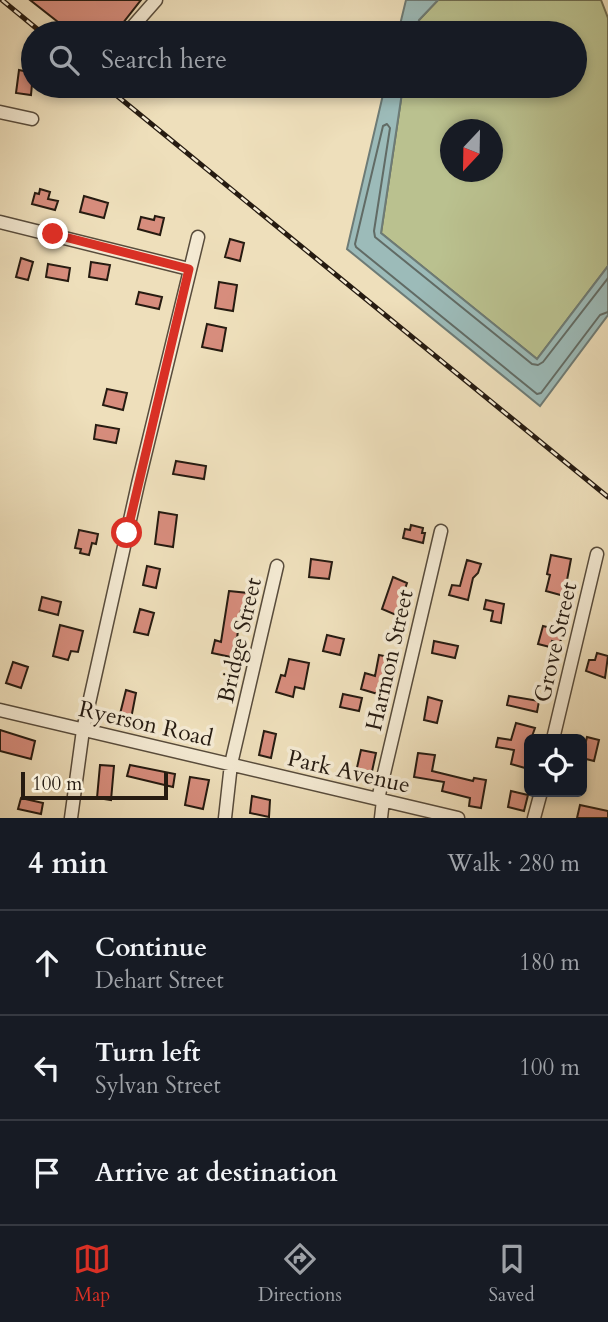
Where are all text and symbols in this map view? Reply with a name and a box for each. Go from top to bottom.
search box [21,21,587,98]
icon: search [45,41,83,79]
text: Search here [101,42,227,77]
north arrow [440,119,503,182]
route end [37,218,68,249]
route start [111,517,142,548]
street label: Bridge Street [210,574,269,706]
street label: Grove Street [527,579,584,705]
street label: Harmon Street [358,586,421,734]
street label: Ryerson Road [76,693,217,754]
map controls [524,734,587,797]
button: locate [524,734,587,797]
street label: Park Avenue [285,742,413,801]
scale bar [21,769,168,801]
text: 100 m [32,771,82,797]
text: 4 min [28,843,108,884]
text: Walk · 280 m [447,848,580,879]
text: Continue [95,930,207,965]
icon: ahead [28,944,66,982]
text: 180 m [519,947,580,978]
text: Dehart Street [95,965,224,996]
text: Turn left [95,1035,200,1070]
icon: left [28,1049,66,1087]
text: 100 m [519,1052,580,1083]
text: Sylvan Street [95,1070,221,1101]
icon: arrive [28,1154,66,1192]
text: Arrive at destination [95,1155,338,1190]
tab: Map [73,1240,111,1308]
tab: Directions [258,1240,342,1308]
tab: Saved [489,1240,535,1308]

